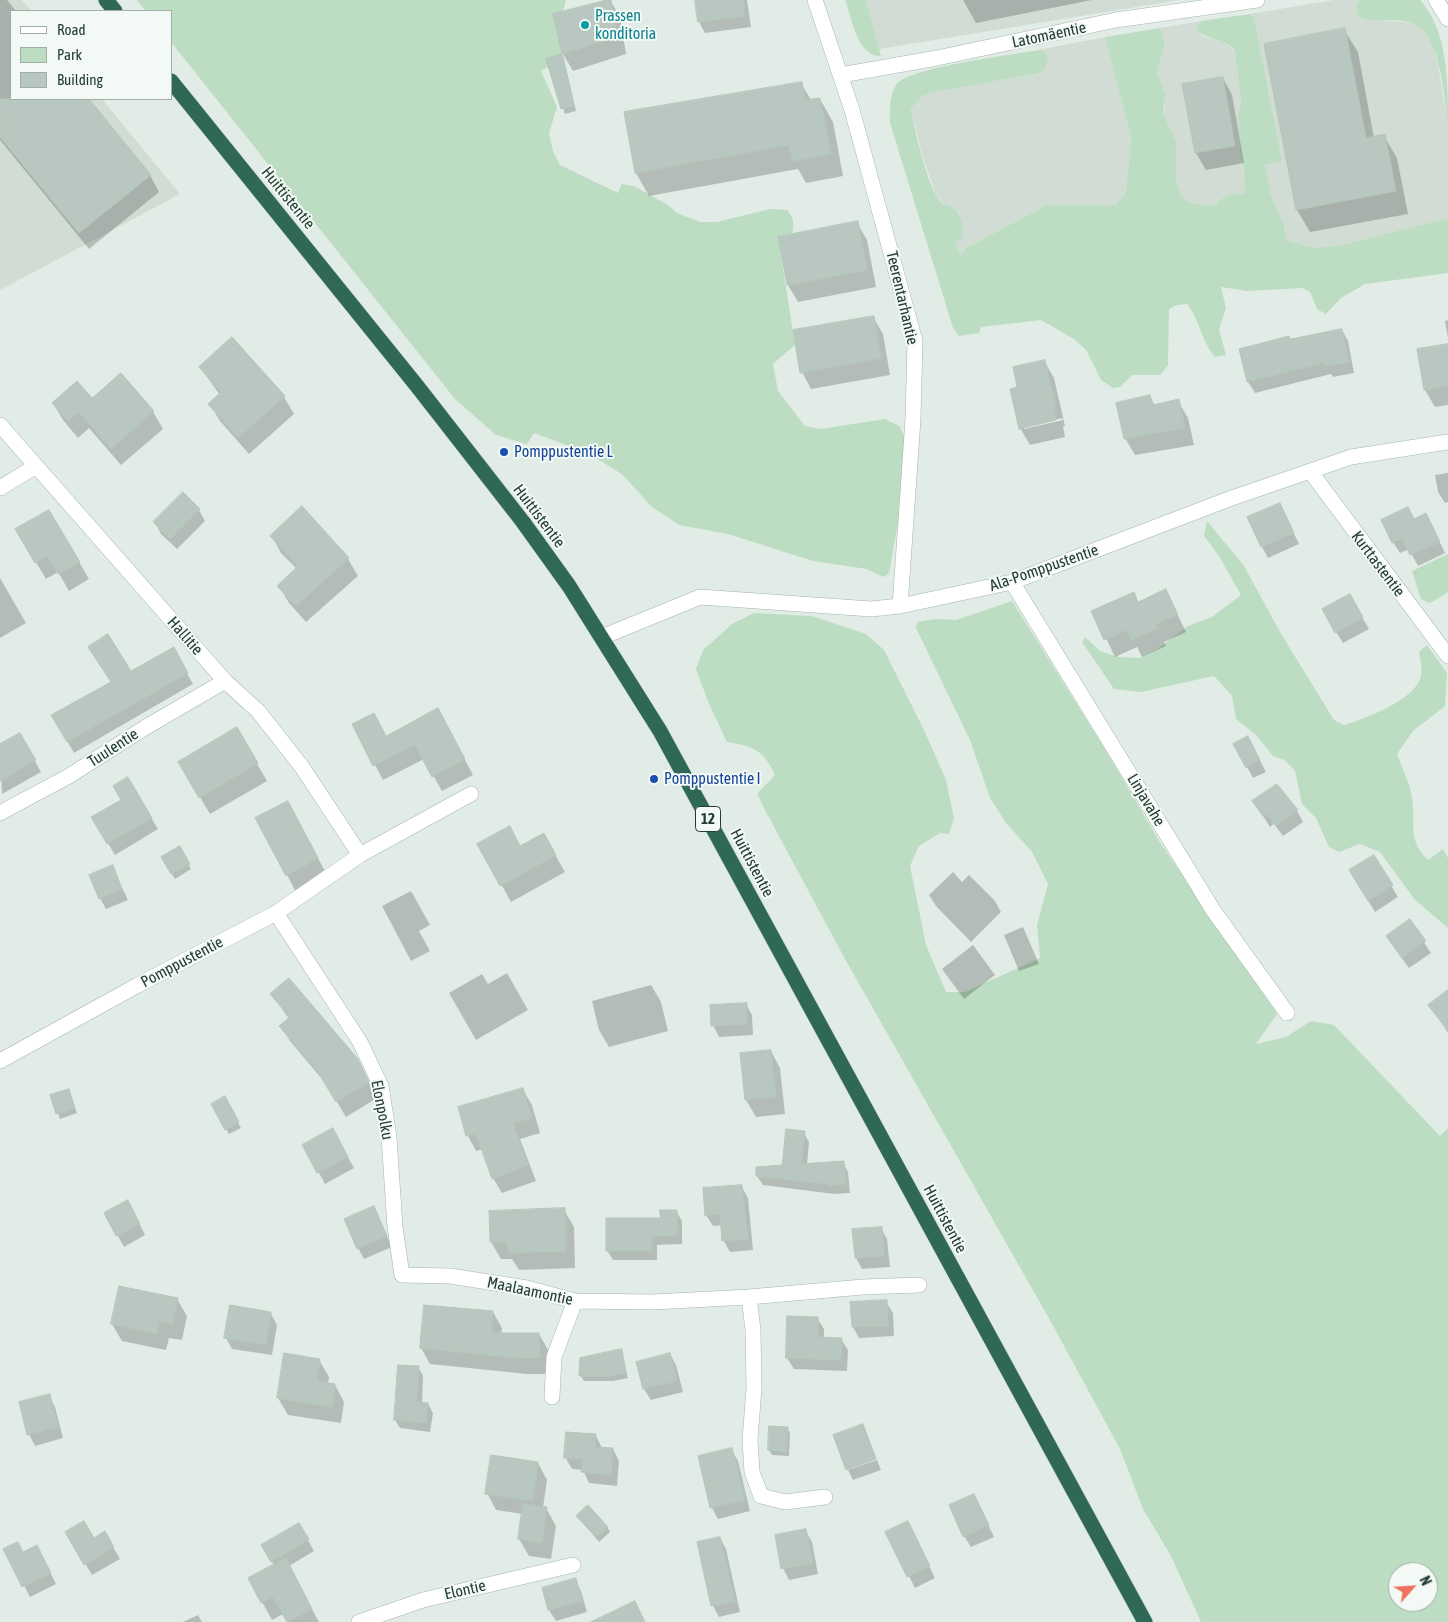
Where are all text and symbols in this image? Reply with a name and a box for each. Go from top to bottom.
place label: Prassen konditoria [595,6,656,44]
legend [10,10,172,100]
street label: Latomäentie [1010,18,1088,52]
marker: Prassen konditoria [579,19,591,31]
text: Road [57,21,86,38]
text: Park [57,46,82,63]
text: Building [57,71,103,88]
street label: Huittistentie [257,163,319,233]
street label: Teerentarhantie [882,249,922,347]
place label: Pomppustentie L [514,442,613,462]
marker: Pomppustentie L [498,446,510,458]
street label: Huittistentie [509,481,569,551]
street label: Kurttastentie [1347,527,1409,601]
street label: Ala-Pomppustentie [987,540,1101,596]
street label: Hallitie [163,613,207,659]
street label: Tuulentie [84,725,142,771]
place label: Pomppustentie I [664,769,761,789]
street label: Linjavahe [1123,770,1169,830]
marker: Pomppustentie I [648,773,660,785]
road number: 12 [696,806,720,832]
street label: Huittistentie [726,826,778,900]
street label: Pomppustentie [138,932,226,992]
street label: Elonpolku [367,1079,397,1141]
street label: Huittistentie [919,1182,971,1256]
street label: Maalaamontie [485,1273,575,1309]
north arrow [1388,1562,1438,1612]
text: N [1417,1574,1435,1588]
street label: Elontie [443,1576,487,1604]

